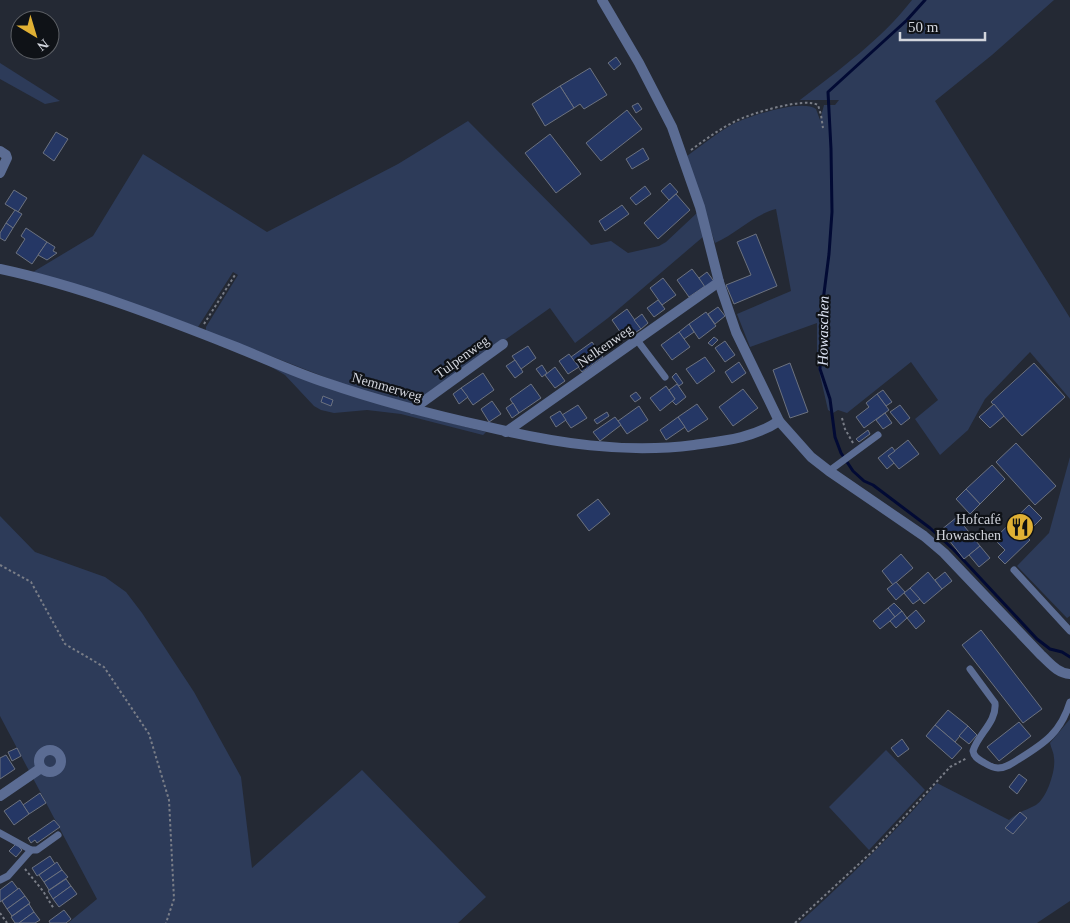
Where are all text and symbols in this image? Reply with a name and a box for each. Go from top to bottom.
north arrow [10,10,60,60]
scale bar [900,10,985,42]
text: 50 m [908,19,939,35]
text: N [34,36,51,54]
water label: Howaschen [814,296,832,367]
street label: Nelkenweg [575,322,635,370]
street label: Tulpenweg [432,333,492,381]
street label: Nemmerweg [350,370,424,404]
place label: Hofcafé Howaschen [936,512,1001,543]
restaurant icon: Hofcafé Howaschen [1005,512,1035,542]

